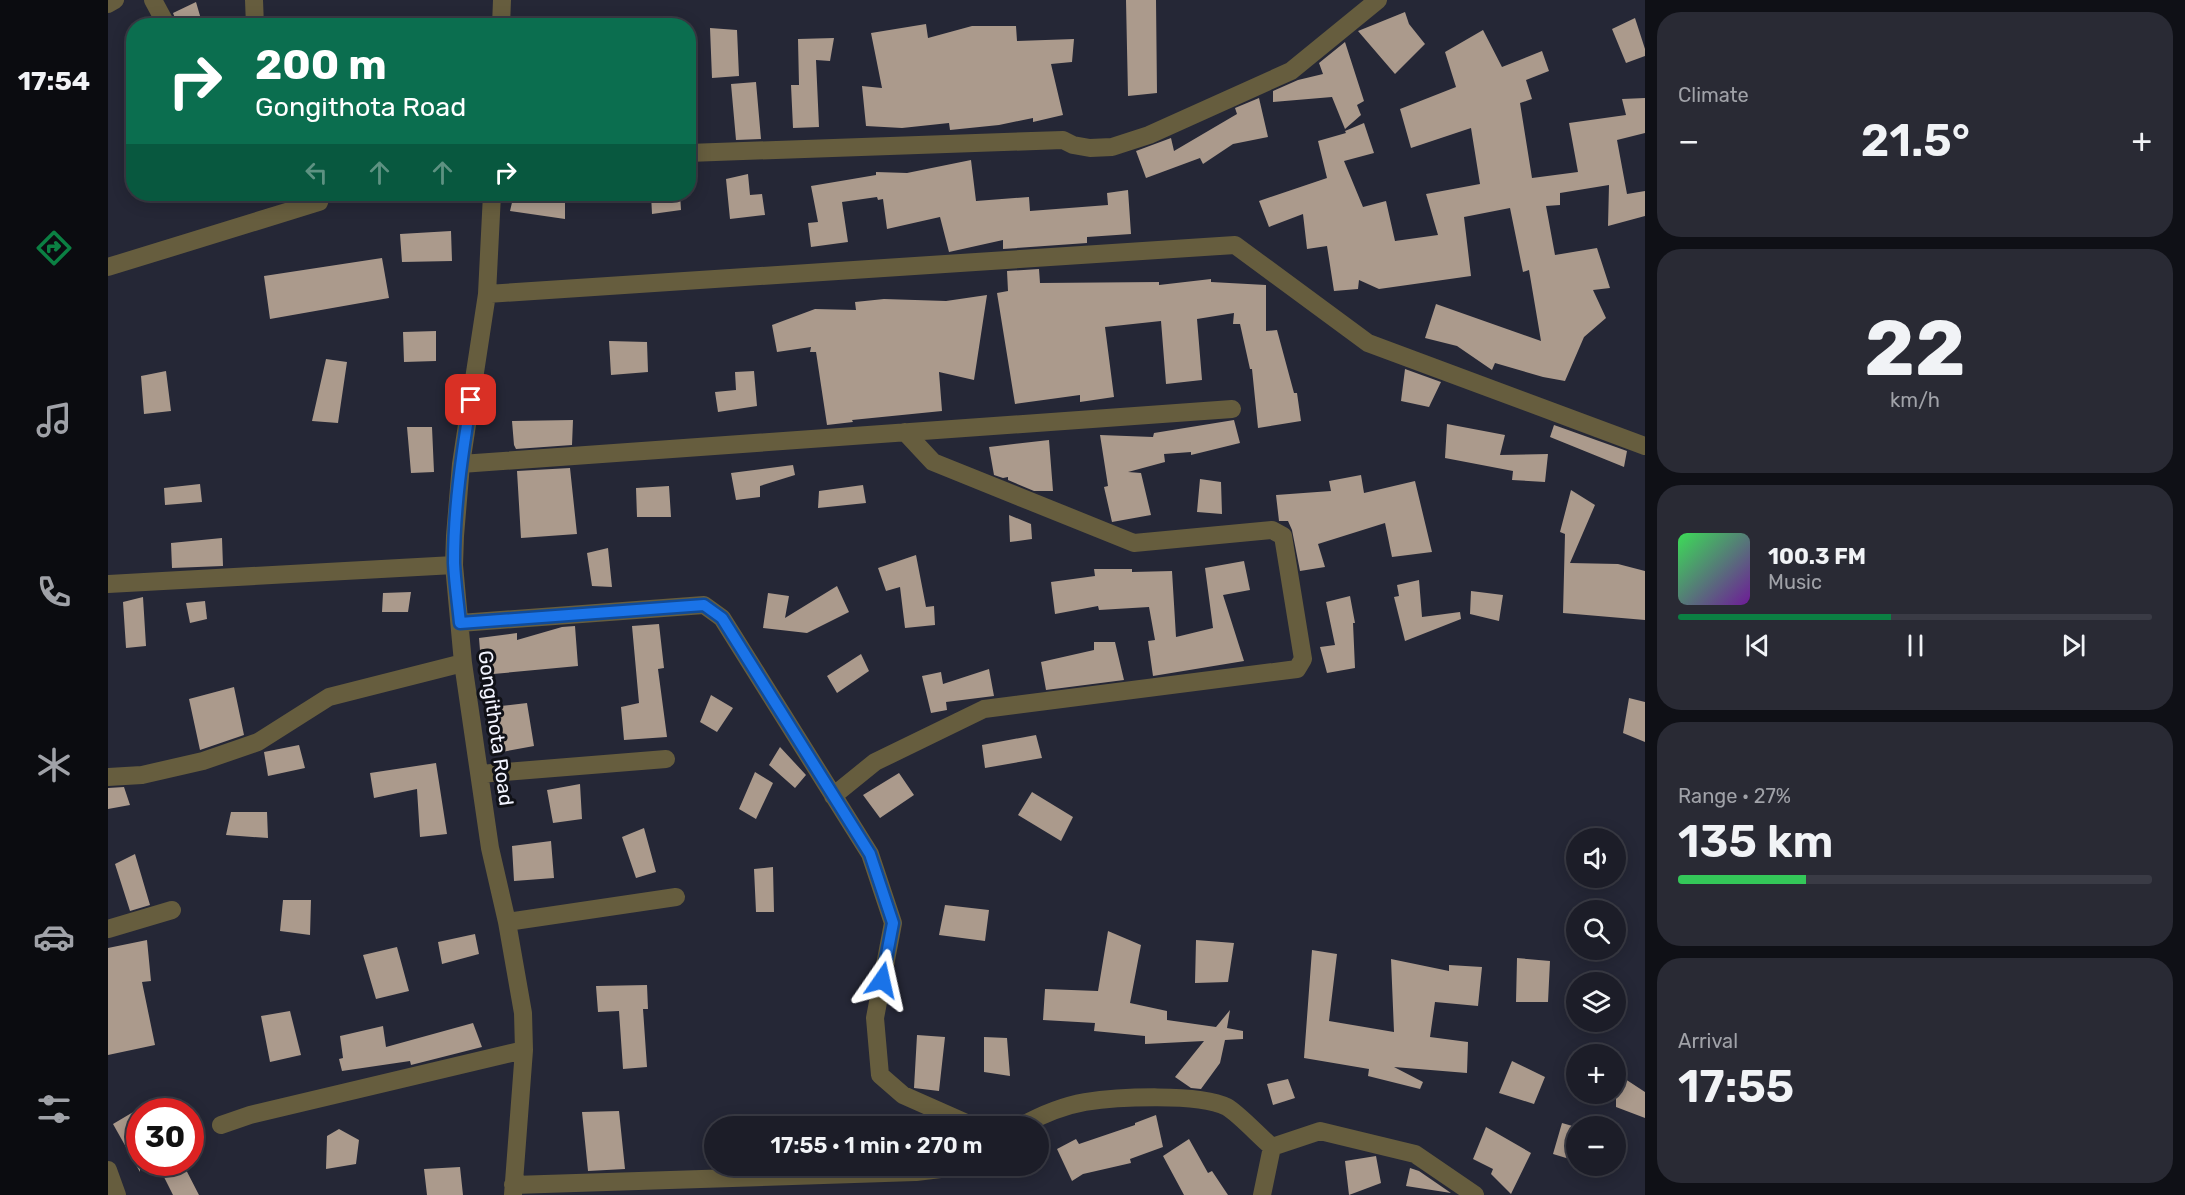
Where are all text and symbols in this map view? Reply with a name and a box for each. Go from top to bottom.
text: 200 m [255,40,387,90]
icon: right [156,42,234,120]
text: 17:54 [18,65,90,97]
text: Climate [1678,83,1749,107]
text: Gongithota Road [255,91,466,123]
text: 21.5° [1861,114,1970,167]
text: − [1678,121,1699,160]
text: + [2131,121,2152,160]
icon: left [300,156,333,189]
icon: ahead [363,156,396,189]
icon: ahead [426,156,459,189]
icon: right [489,156,522,189]
icon: directions [33,227,75,269]
text: 22 [1864,302,1966,395]
pin [445,374,496,425]
icon: arrive [454,383,487,416]
text: km/h [1890,388,1940,412]
icon: music [33,399,75,441]
text: 100.3 FM [1768,543,1866,570]
text: Music [1768,570,1822,594]
icon: phone [33,571,75,613]
icon: previous [1741,629,1774,662]
icon: pause [1899,629,1932,662]
icon: next [2057,629,2090,662]
street label: Gongithota Road [473,649,519,807]
icon: climate [33,744,75,786]
text: Range · 27% [1678,784,1791,808]
text: 135 km [1678,815,1833,868]
map controls [1566,828,1626,1176]
button: sound [1566,828,1626,888]
button: search [1566,900,1626,960]
icon: car [33,916,75,958]
position arrow [850,948,914,1012]
button: layers [1566,972,1626,1032]
text: Arrival [1678,1029,1738,1053]
button: + [1566,1044,1626,1104]
text: 17:55 [1678,1060,1794,1113]
icon: filters [33,1088,75,1130]
speed limit sign: 30 [126,1098,204,1176]
button: − [1566,1116,1626,1176]
text: 17:55 · 1 min · 270 m [771,1132,982,1159]

